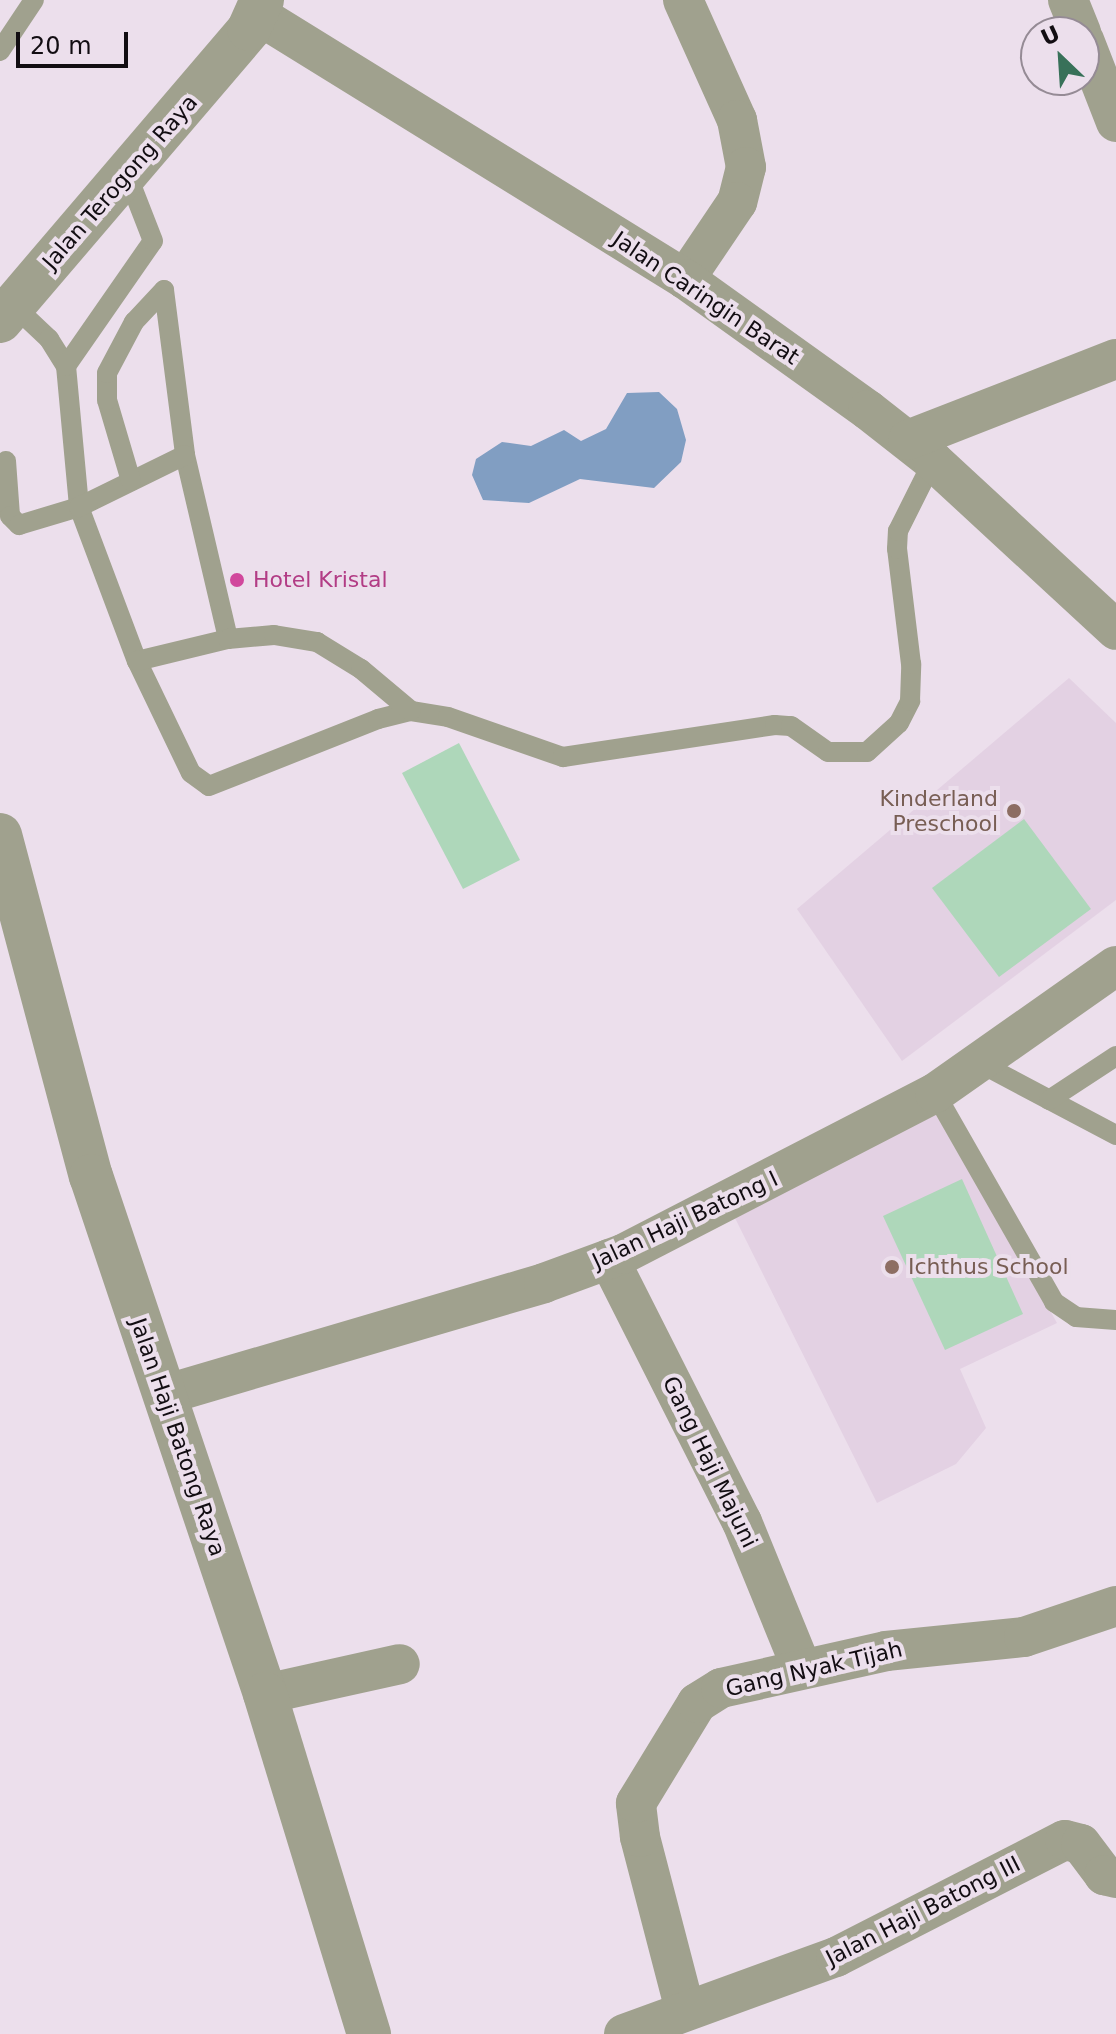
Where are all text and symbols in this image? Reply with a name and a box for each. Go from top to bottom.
scale bar [20,16,132,66]
north arrow [1020,16,1100,96]
text: U [1037,21,1064,51]
text: 20 m [30,32,92,60]
street label: Jalan Terogong Raya [37,89,203,275]
street label: Jalan Caringin Barat [608,226,804,370]
place label: Hotel Kristal [253,567,388,593]
marker: Hotel Kristal [228,571,246,589]
place label: Kinderland Preschool [879,785,998,836]
marker: Kinderland Preschool [1005,802,1023,820]
street label: Jalan Haji Batong I [588,1165,782,1275]
place label: Ichthus School [908,1254,1069,1280]
marker: Ichthus School [883,1258,901,1276]
street label: Jalan Haji Batong Raya [125,1314,231,1560]
street label: Gang Haji Majuni [657,1372,763,1552]
street label: Gang Nyak Tijah [723,1636,905,1702]
street label: Jalan Haji Batong III [821,1850,1025,1972]

